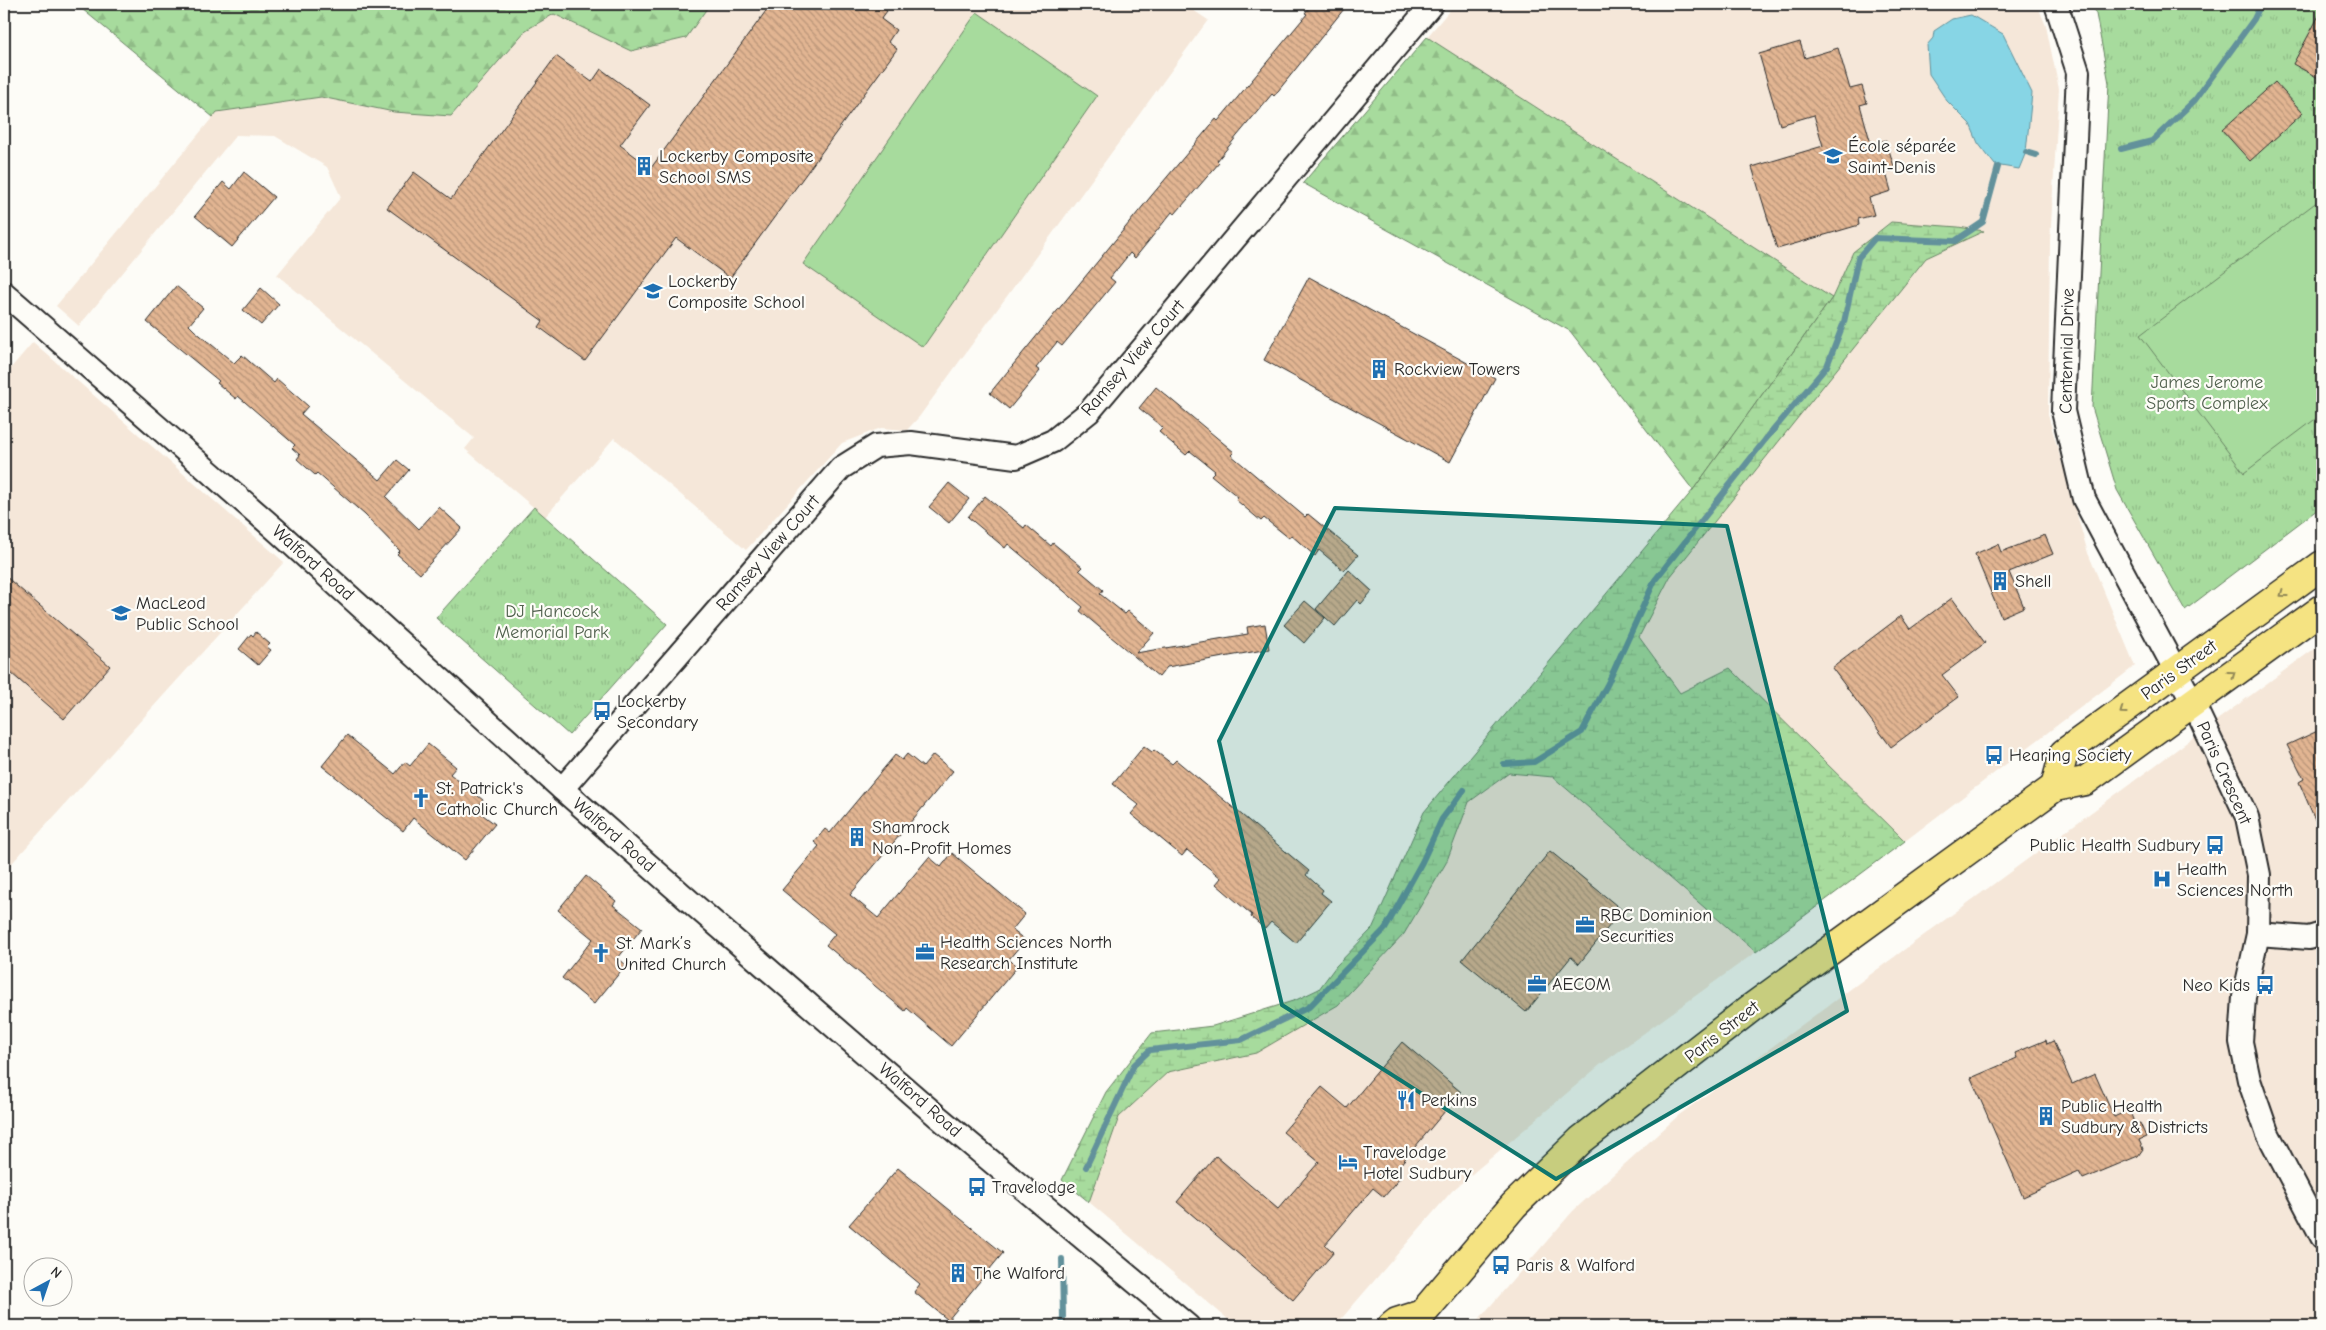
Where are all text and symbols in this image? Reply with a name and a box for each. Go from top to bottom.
place label: École séparée Saint-Denis [1848,135,1956,178]
school or university icon: École séparée Saint-Denis [1822,145,1844,167]
place label: Lockerby Composite School SMS [659,146,814,188]
building icon: Lockerby Composite School SMS [633,155,655,177]
place label: Lockerby Composite School [668,271,805,313]
school or university icon: Lockerby Composite School [642,280,664,302]
street label: Centennial Drive [2055,288,2079,414]
street label: Ramsey View Court [1077,295,1190,420]
building icon: Rockview Towers [1368,358,1390,380]
place label: Rockview Towers [1394,359,1520,380]
park label: James Jerome Sports Complex [2146,372,2268,414]
street label: Ramsey View Court [712,490,825,615]
street label: Walford Road [268,521,358,605]
building icon: Shell [1989,570,2011,592]
place label: Shell [2015,571,2052,592]
one-way arrow [2280,588,2289,596]
place label: MacLeod Public School [136,593,239,635]
park label: DJ Hancock Memorial Park [495,601,609,643]
school or university icon: MacLeod Public School [110,602,132,624]
street label: Paris Street [2137,635,2222,704]
one-way arrow [2226,671,2236,680]
place label: Lockerby Secondary [617,691,699,733]
bus stop icon: Lockerby Secondary [591,700,613,722]
one-way arrow [2119,705,2129,714]
street label: Paris Crescent [2192,718,2256,828]
bus stop icon: Hearing Society [1983,744,2005,766]
place label: Hearing Society [2009,745,2132,766]
place label: St. Patrick's Catholic Church [436,778,558,820]
church icon: St. Patrick's Catholic Church [410,787,432,809]
street label: Walford Road [568,793,660,877]
place label: Shamrock Non-Profit Homes [872,817,1011,859]
building icon: Shamrock Non-Profit Homes [846,826,868,848]
bus stop icon: Public Health Sudbury [2204,834,2226,856]
place label: Public Health Sudbury [2030,835,2201,856]
place label: Health Sciences North [2177,859,2293,901]
hospital icon: Health Sciences North [2151,868,2173,890]
place label: RBC Dominion Securities [1600,905,1712,947]
office icon: RBC Dominion Securities [1574,914,1596,936]
place label: Health Sciences North Research Institute [940,932,1112,974]
place label: St. Mark’s United Church [616,933,727,975]
office icon: Health Sciences North Research Institute [914,941,936,963]
church icon: St. Mark’s United Church [590,942,612,964]
office icon: AECOM [1526,973,1548,995]
place label: AECOM [1552,974,1611,995]
bus stop icon: Neo Kids [2254,974,2276,996]
place label: Neo Kids [2182,975,2250,996]
street label: Paris Street [1681,996,1764,1067]
street label: Walford Road [874,1058,966,1142]
restaurant icon: Perkins [1395,1089,1417,1111]
place label: Perkins [1421,1090,1477,1111]
place label: Public Health Sudbury & Districts [2061,1096,2208,1138]
building icon: Public Health Sudbury & Districts [2035,1105,2057,1127]
place label: Travelodge Hotel Sudbury [1363,1142,1473,1184]
hotel icon: Travelodge Hotel Sudbury [1337,1151,1359,1173]
bus stop icon: Travelodge [966,1176,988,1198]
place label: Travelodge [992,1177,1075,1198]
bus stop icon: Paris & Walford [1490,1254,1512,1276]
place label: Paris & Walford [1516,1255,1635,1276]
north arrow [22,1258,72,1308]
building icon: The Walford [947,1262,969,1284]
text: N [47,1263,65,1282]
place label: The Walford [973,1263,1065,1284]

